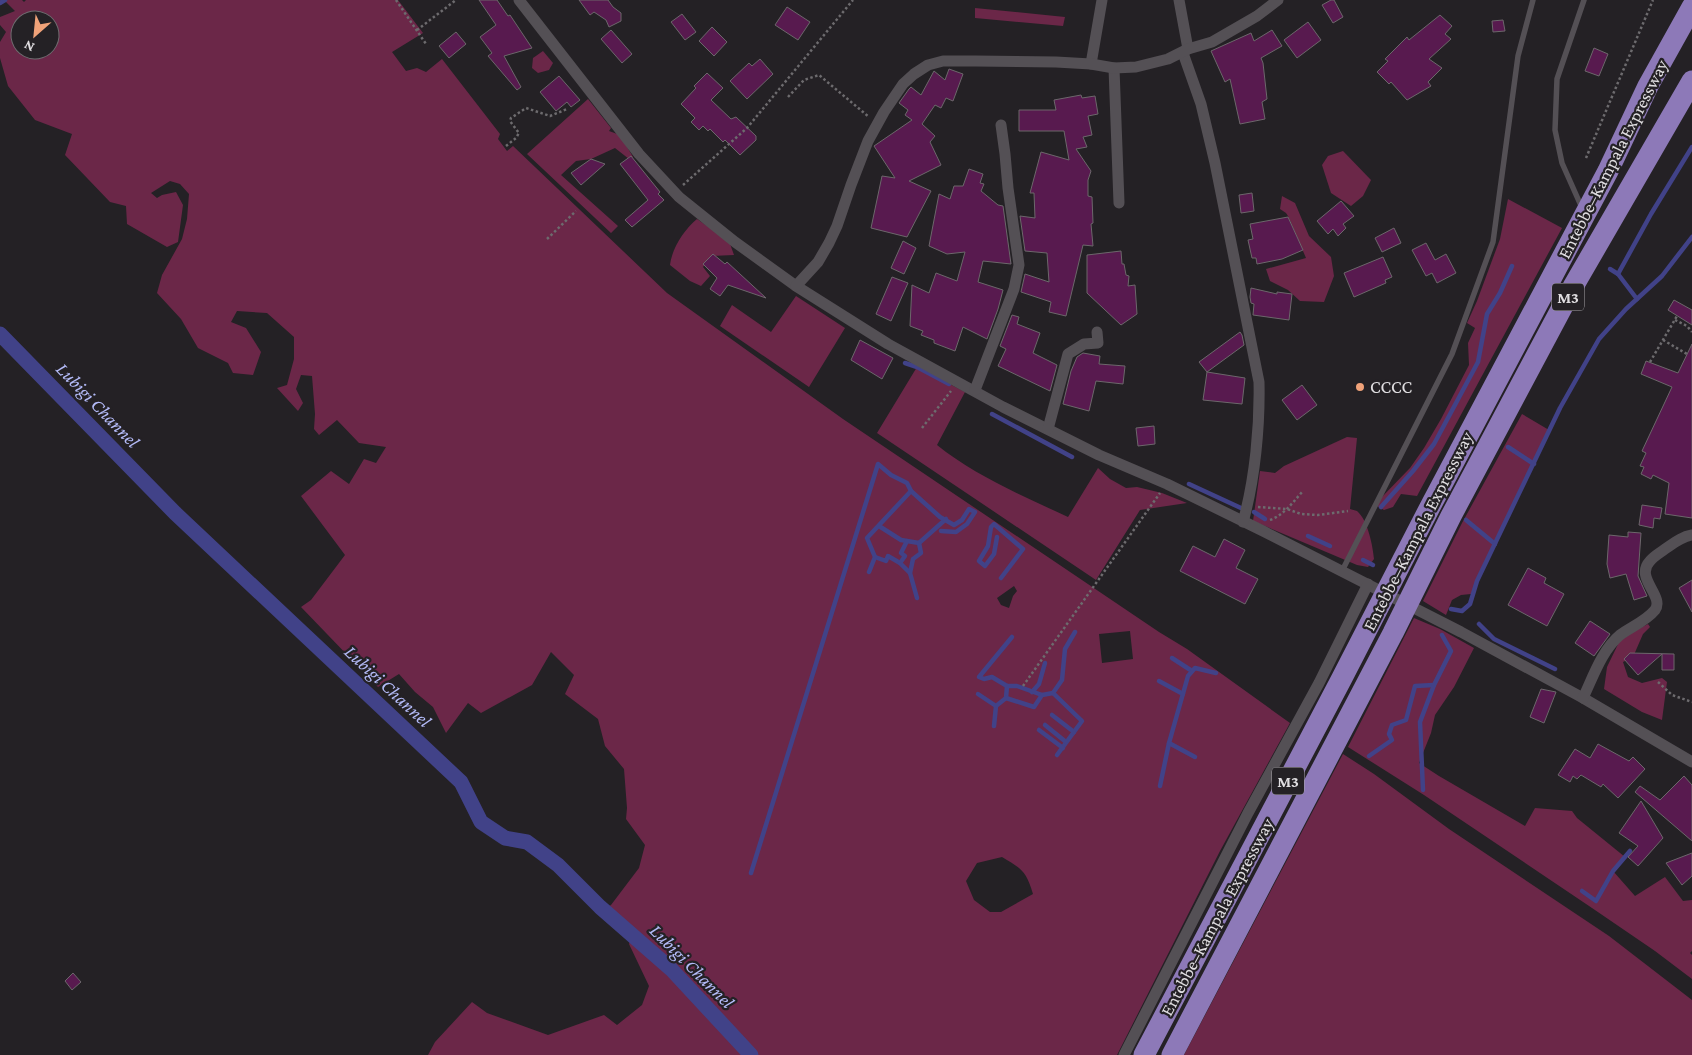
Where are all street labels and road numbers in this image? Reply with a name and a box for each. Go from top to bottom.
street label: Entebbe–Kampala Expressway [1554,56,1672,262]
road number: M3 [1552,284,1584,310]
street label: Entebbe–Kampala Expressway [1359,428,1477,634]
road number: M3 [1272,768,1304,794]
street label: Entebbe–Kampala Expressway [1156,814,1278,1019]

